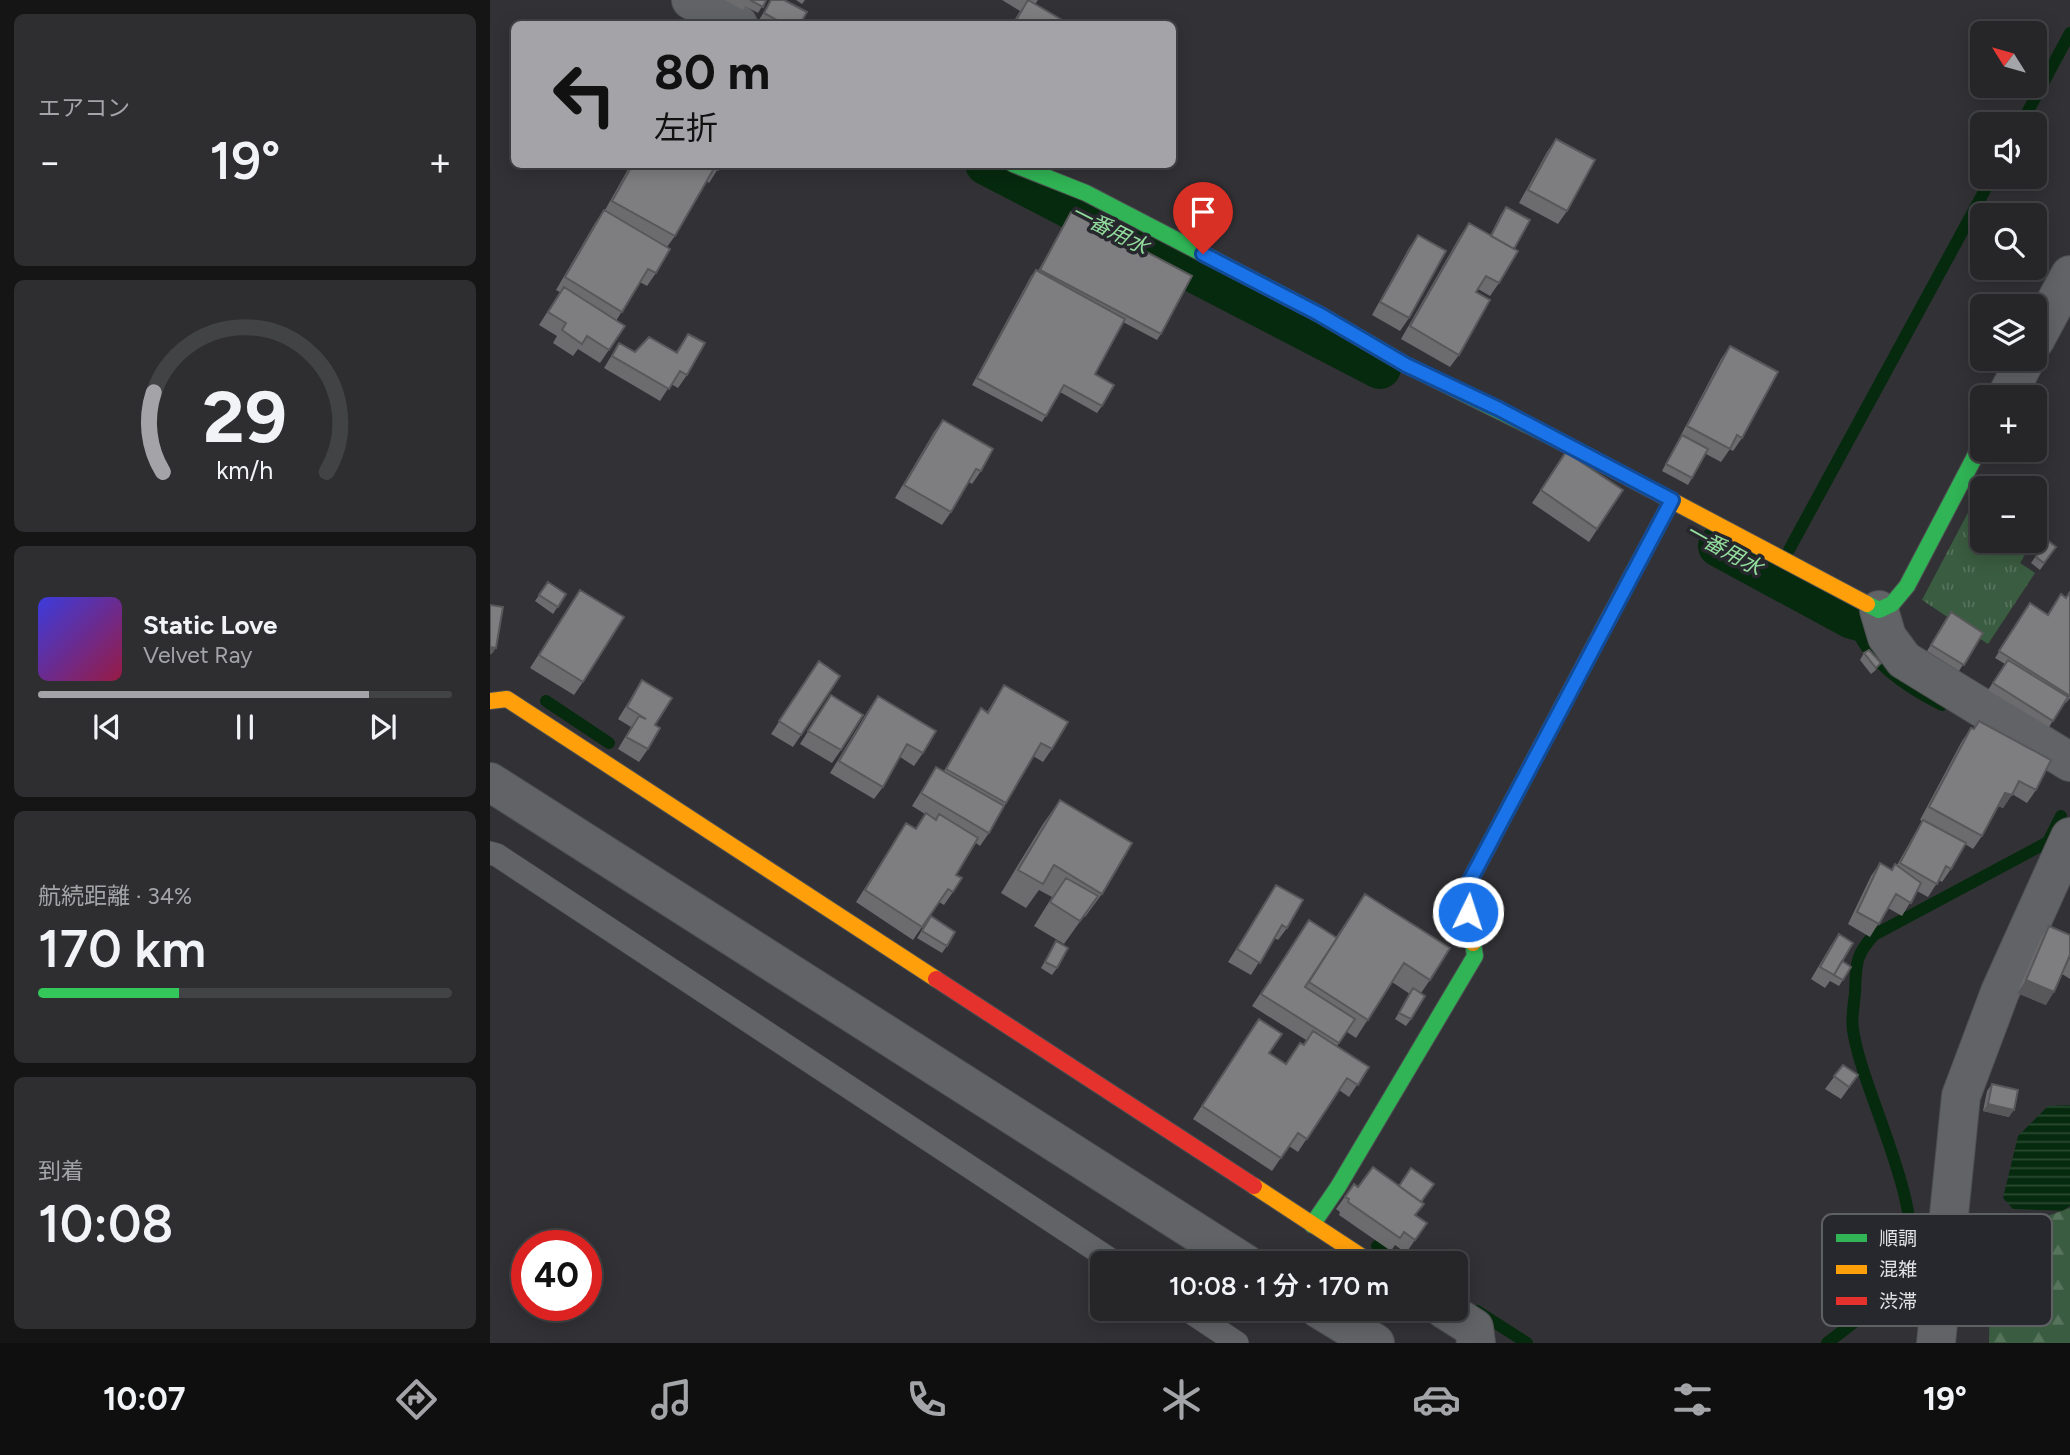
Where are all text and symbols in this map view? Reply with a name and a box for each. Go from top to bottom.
north arrow [1970,21,2048,98]
map controls [1970,21,2047,553]
text: 80 m [654,42,770,101]
icon: left [539,49,630,140]
text: エアコン [38,94,130,122]
text: 左折 [654,109,718,147]
button: sound [1970,112,2047,189]
text: 19° [209,130,281,192]
text: − [38,139,62,185]
text: + [428,139,452,185]
pin [1173,182,1233,254]
icon: arrive [1184,193,1222,231]
water label: 一番用水 [1067,199,1155,260]
button: search [1970,203,2047,280]
button: layers [1970,294,2047,371]
text: 29 [203,373,287,460]
button: + [1970,385,2047,462]
text: km/h [216,454,274,484]
button: − [1970,476,2047,553]
water label: 一番用水 [1681,518,1769,581]
text: Static Love [143,609,277,641]
text: Velvet Ray [143,641,252,669]
icon: previous [88,708,126,746]
icon: pause [226,708,264,746]
icon: next [364,708,402,746]
position arrow [1431,875,1505,949]
text: 航続距離 · 34% [38,882,192,910]
text: 170 km [38,918,206,980]
text: 到着 [38,1157,84,1185]
text: 10:08 [38,1193,173,1255]
legend [1822,1214,2052,1326]
text: 順調 [1879,1227,1917,1250]
speed limit sign: 40 [511,1230,602,1321]
text: 混雑 [1879,1258,1917,1281]
text: 10:08 · 1 分 · 170 m [1169,1270,1389,1302]
text: 渋滞 [1879,1290,1917,1313]
icon: directions [392,1375,441,1424]
icon: music [647,1375,696,1424]
icon: phone [902,1375,951,1424]
icon: climate [1157,1375,1206,1424]
icon: car [1412,1375,1461,1424]
icon: filters [1668,1375,1717,1424]
text: 10:07 [103,1380,185,1418]
text: 19° [1923,1380,1967,1418]

